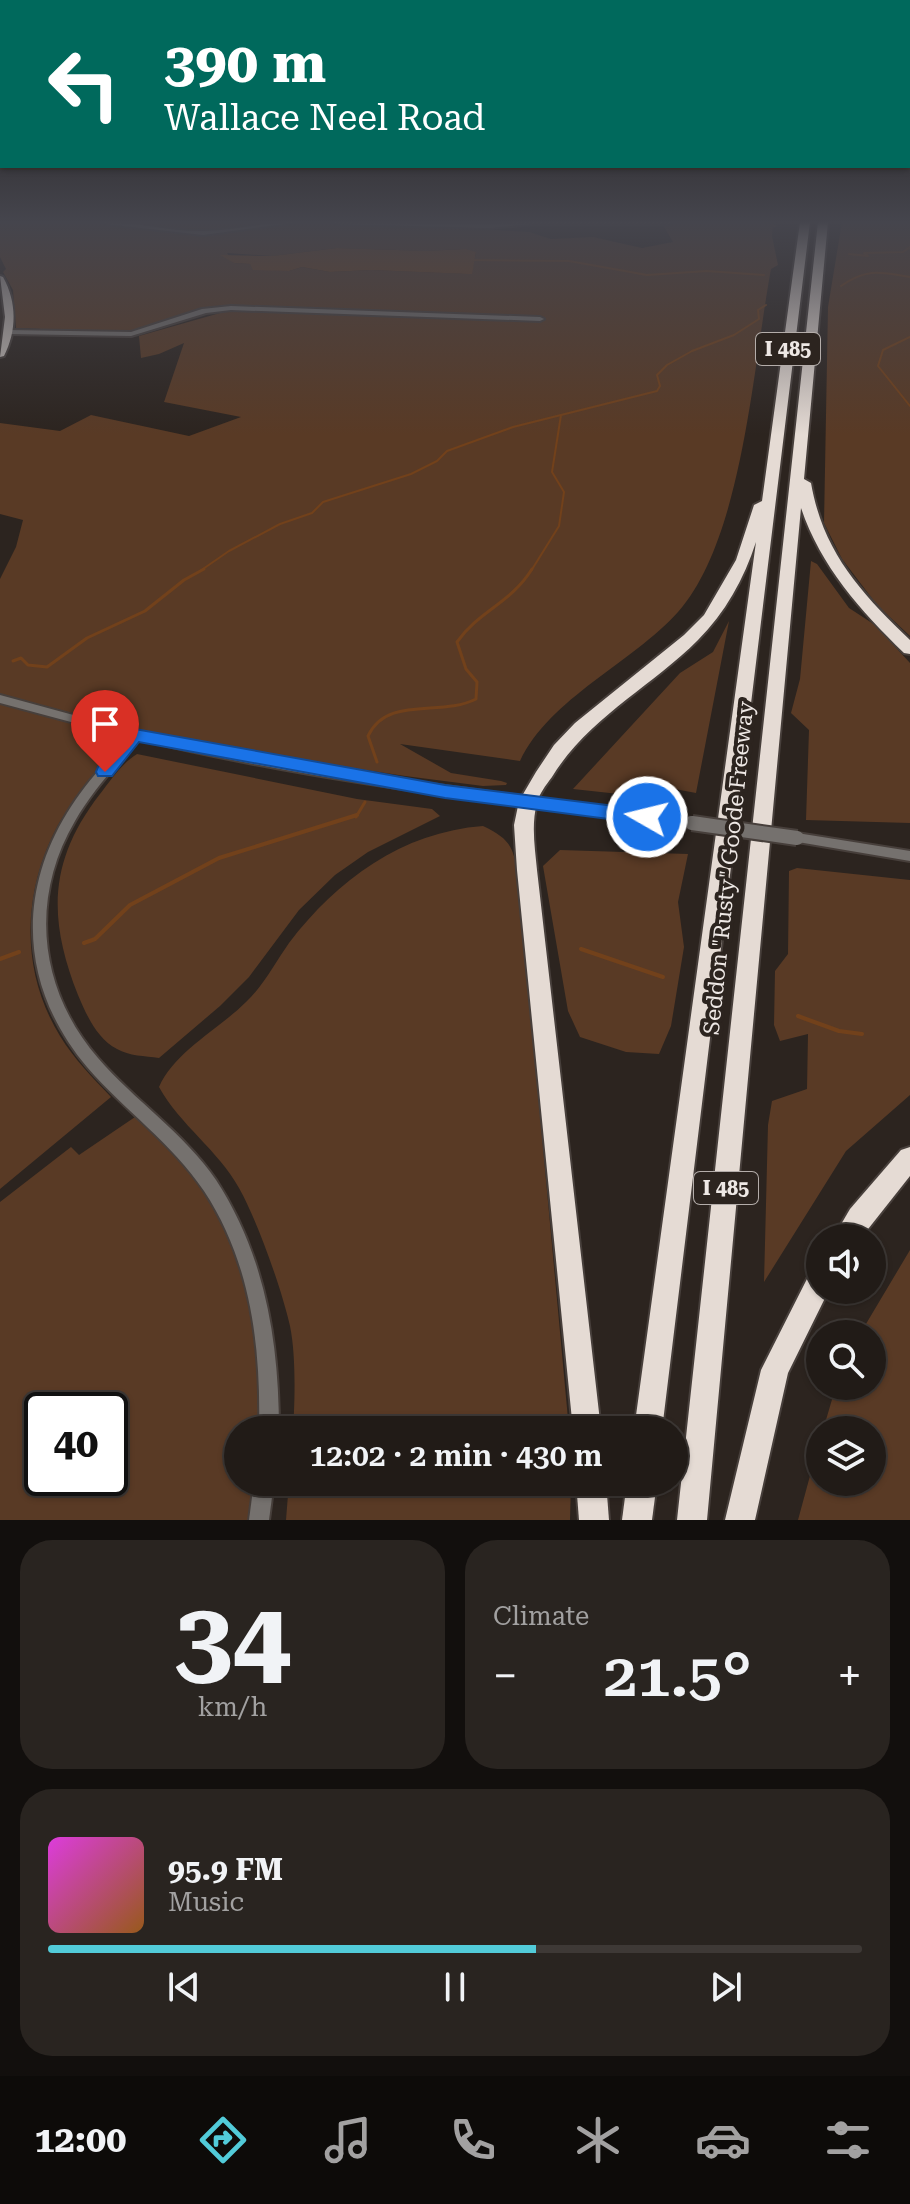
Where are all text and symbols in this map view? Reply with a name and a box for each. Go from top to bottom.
text: 390 m [164,30,326,96]
icon: left [32,32,136,136]
text: Wallace Neel Road [164,97,485,139]
road number: I 485 [756,333,820,365]
pin [71,690,139,772]
street label: Seddon "Rusty" Goode Freeway [699,700,758,1036]
icon: arrive [83,702,127,746]
position arrow [605,775,689,859]
road number: I 485 [694,1172,758,1204]
map controls [806,1224,886,1496]
button: sound [806,1224,886,1304]
button: search [806,1320,886,1400]
speed limit sign: 40 [24,1392,128,1496]
button: layers [806,1416,886,1496]
text: 12:02 · 2 min · 430 m [310,1438,602,1473]
text: 34 [174,1579,291,1700]
text: Climate [493,1601,589,1631]
text: 21.5° [603,1640,752,1711]
text: − [493,1650,518,1702]
text: + [837,1650,862,1702]
text: km/h [198,1692,267,1722]
text: 95.9 FM [168,1852,283,1887]
text: Music [168,1887,244,1917]
icon: previous [162,1965,206,2009]
icon: pause [433,1965,477,2009]
icon: next [704,1965,748,2009]
icon: directions [195,2112,251,2168]
icon: music [320,2112,376,2168]
icon: phone [445,2112,501,2168]
icon: climate [570,2112,626,2168]
icon: car [695,2112,751,2168]
icon: filters [820,2112,876,2168]
text: 12:00 [34,2119,126,2161]

